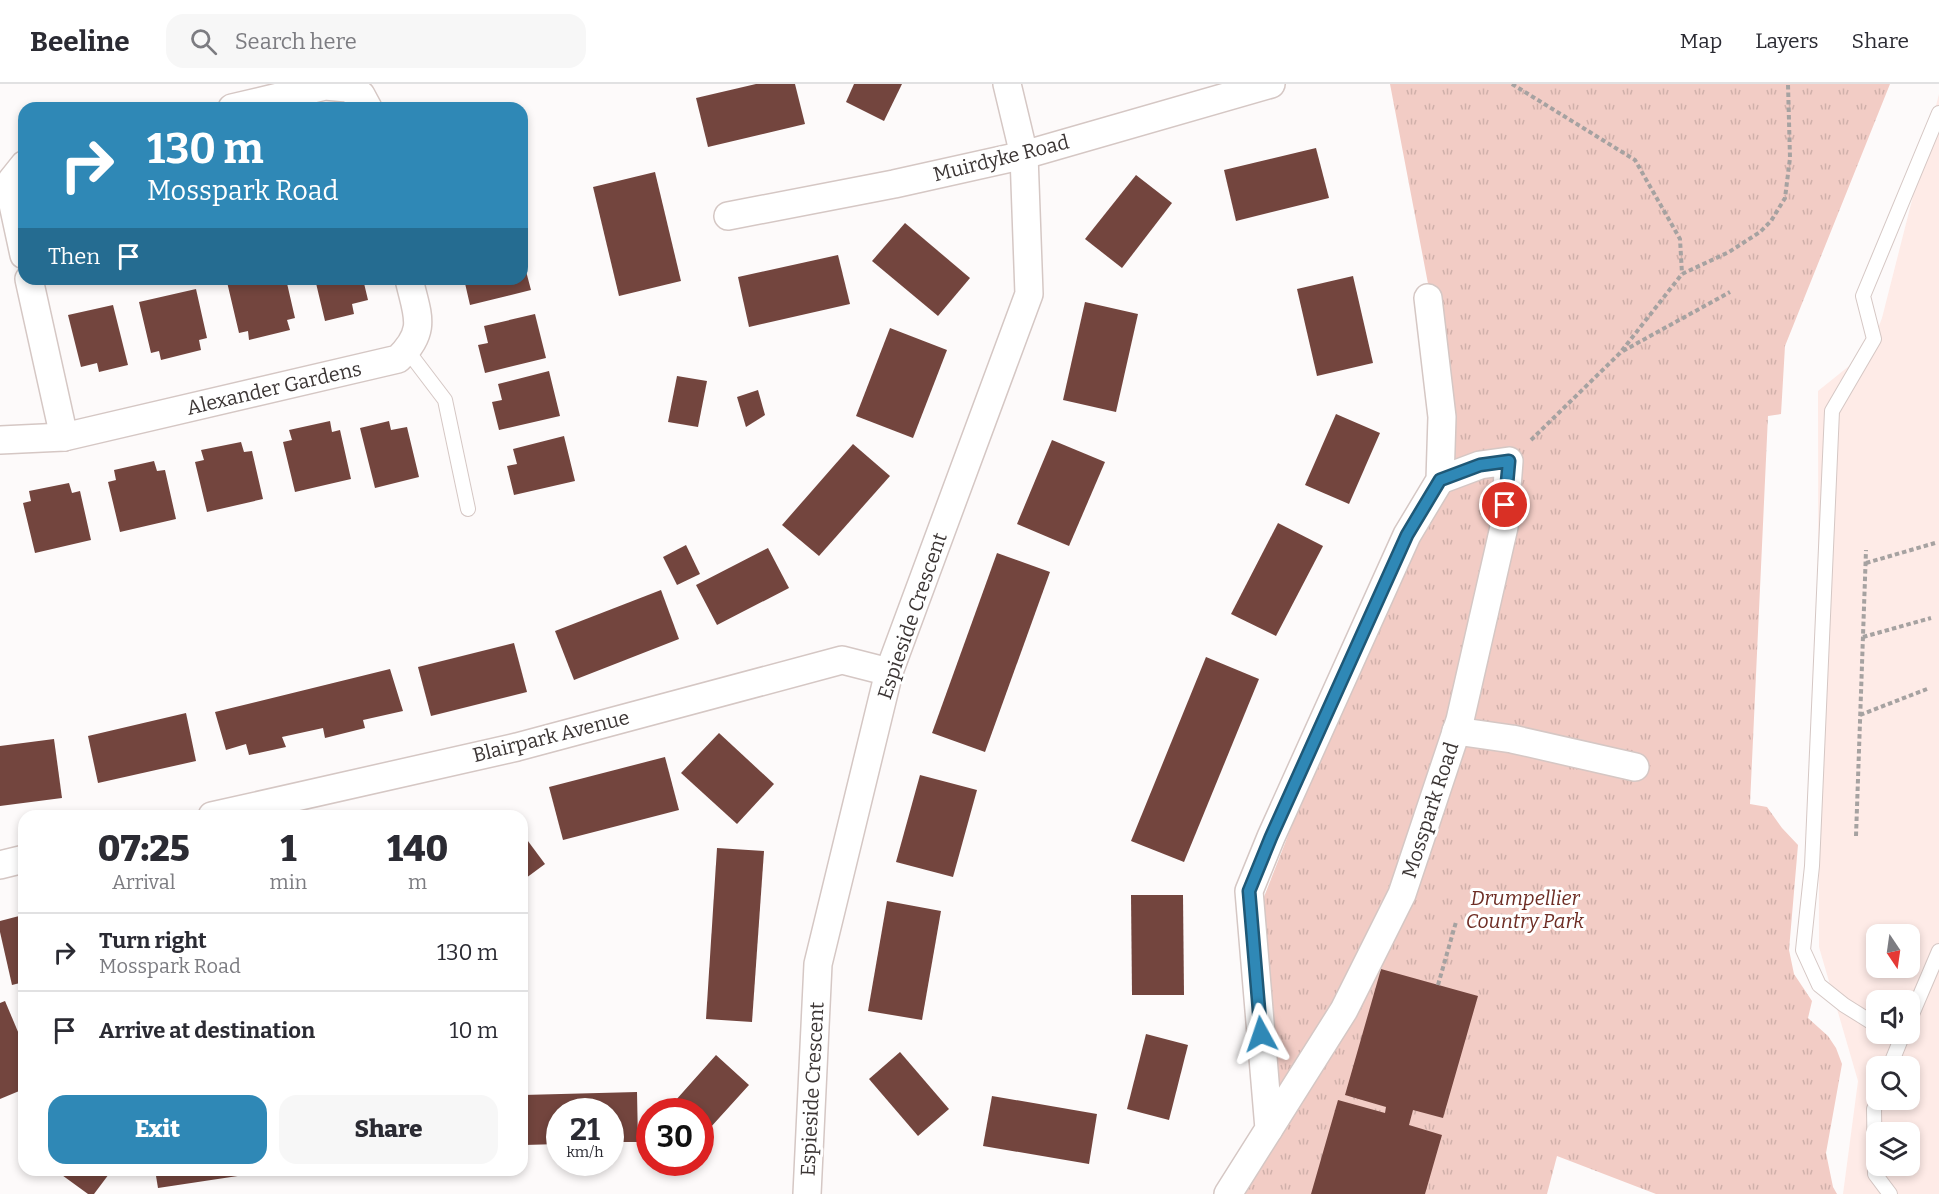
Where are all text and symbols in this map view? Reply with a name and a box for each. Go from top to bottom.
search box [166,14,586,68]
text: Beeline [30,25,130,58]
icon: search [187,25,220,58]
text: Search here [235,28,357,55]
text: Map [1680,28,1722,54]
text: Layers [1755,28,1819,54]
text: Share [1852,28,1909,54]
text: 130 m [147,124,264,174]
icon: right [48,126,126,204]
street label: Muirdyke Road [931,129,1072,186]
text: Mosspark Road [147,175,338,207]
icon: arrive [112,240,145,273]
text: Then [48,243,100,270]
street label: Alexander Gardens [184,356,364,420]
pin [1479,479,1530,530]
icon: arrive [1488,488,1521,521]
street label: Espieside Crescent [872,530,952,702]
street label: Blairpark Avenue [470,705,632,767]
street label: Mosspark Road [1397,739,1463,881]
text: 07:25 [98,827,190,871]
text: 1 [280,827,296,871]
text: 140 [387,827,448,871]
text: Arrival [112,870,175,894]
text: min [270,870,307,894]
text: m [408,870,427,894]
park label: Drumpellier Country Park [1466,886,1584,933]
north arrow [1866,924,1920,978]
map controls [1866,924,1920,1176]
text: Turn right [99,927,207,954]
icon: right [48,936,81,969]
text: 130 m [437,939,498,966]
text: Mosspark Road [99,954,241,978]
button: sound [1866,990,1920,1044]
street label: Espieside Crescent [795,1001,829,1177]
position arrow [1229,1002,1293,1066]
icon: arrive [48,1014,81,1047]
text: Arrive at destination [99,1017,315,1044]
text: 10 m [450,1017,498,1044]
button: search [1866,1056,1920,1110]
button: Exit [48,1095,267,1164]
button: Share [279,1095,498,1164]
speed limit sign: 30 [636,1098,714,1176]
text: 21 [570,1112,600,1148]
button: layers [1866,1122,1920,1176]
text: km/h [566,1143,604,1161]

